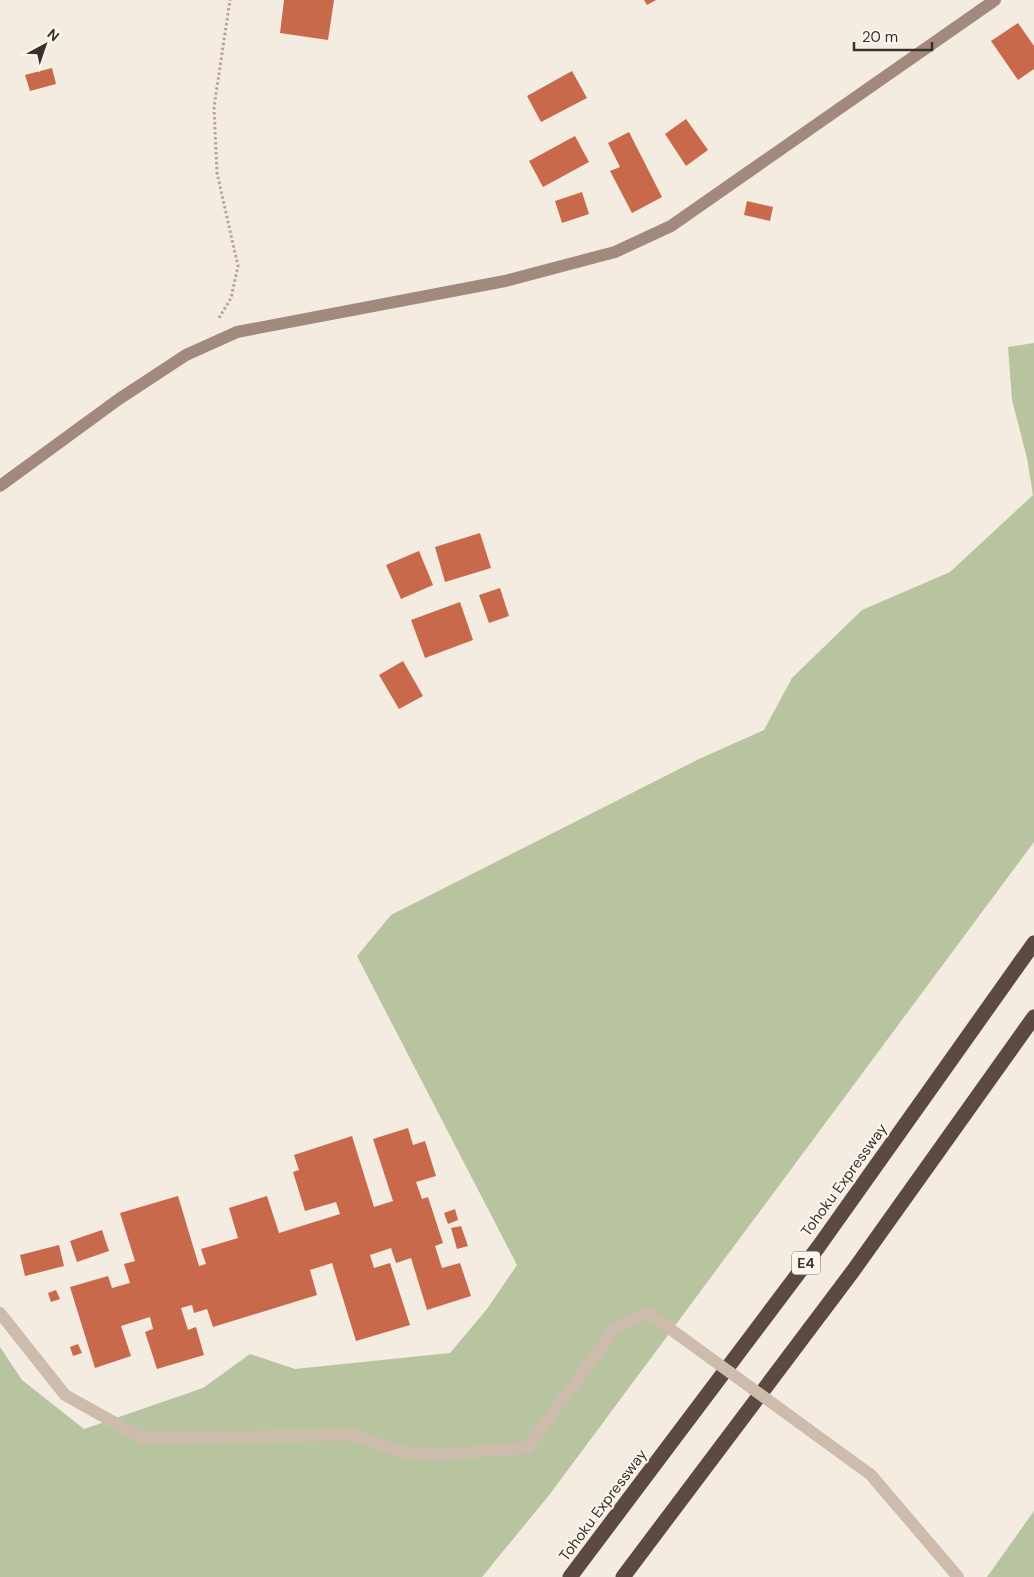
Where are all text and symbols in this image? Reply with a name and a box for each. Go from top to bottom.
north arrow [20,20,70,70]
scale bar [854,20,932,52]
text: N [44,25,63,45]
text: 20 m [862,27,898,47]
street label: Tohoku Expressway [796,1119,892,1240]
road number: E4 [792,1252,820,1274]
street label: Tohoku Expressway [554,1445,652,1565]

